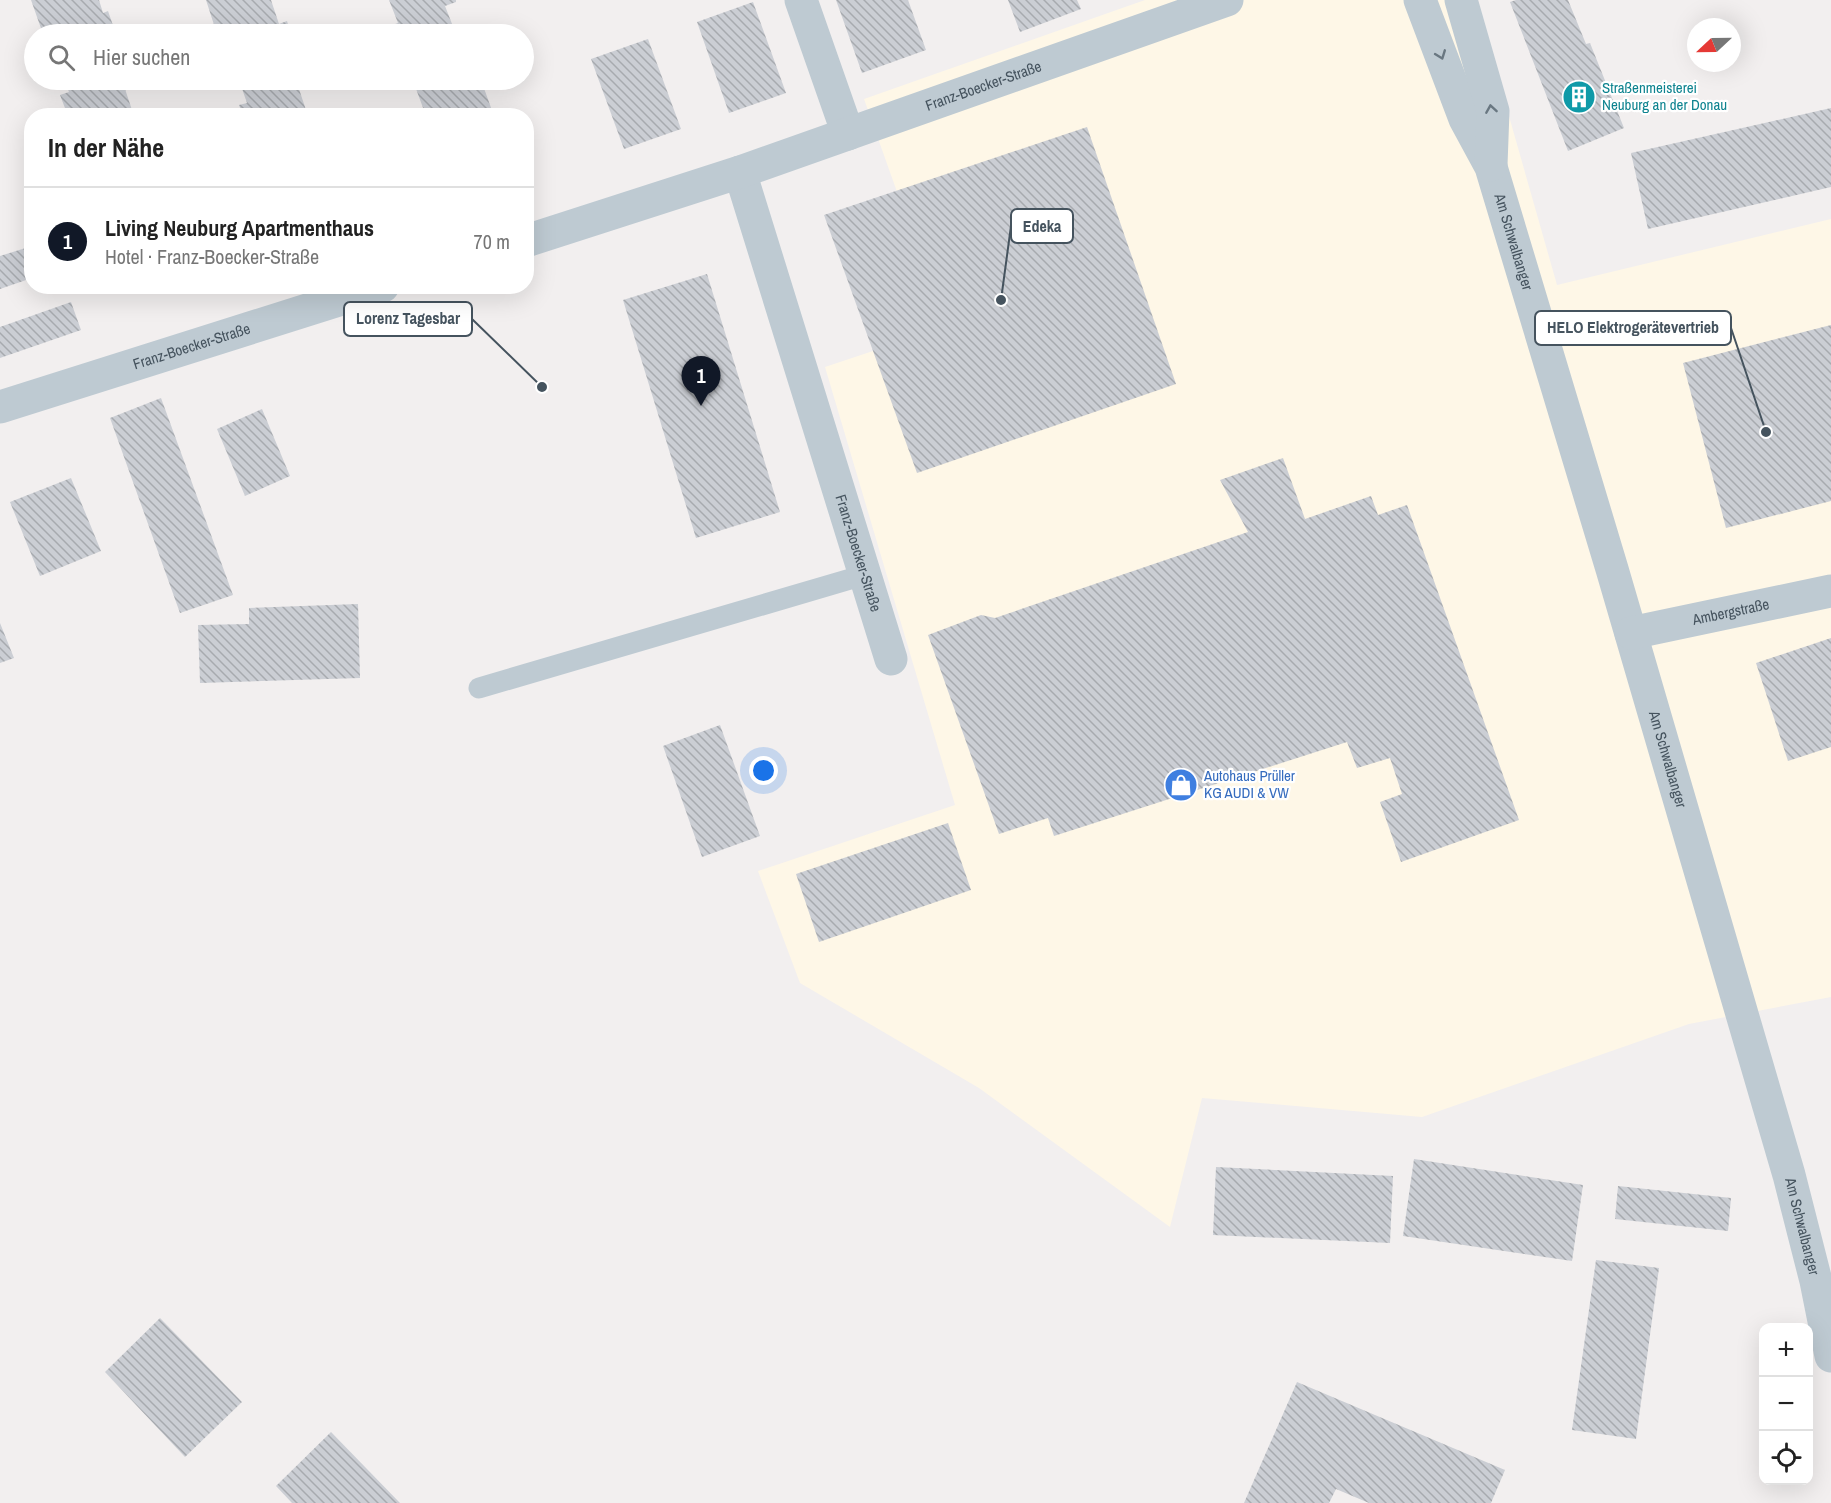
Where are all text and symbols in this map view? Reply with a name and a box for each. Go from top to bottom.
north arrow [1687,18,1741,72]
search box [24,24,534,90]
icon: search [45,41,78,74]
text: Hier suchen [93,42,190,72]
one-way arrow [1434,48,1446,59]
street label: Franz-Boecker-Straße [922,55,1044,116]
place label: Straßenmeisterei Neuburg an der Donau [1602,77,1727,115]
building icon: Straßenmeisterei Neuburg an der Donau [1561,79,1597,115]
one-way arrow [1485,104,1497,114]
text: In der Nähe [48,130,164,165]
street label: Am Schwalbanger [1489,190,1538,293]
callout: Edeka [1011,209,1073,243]
text: Living Neuburg Apartmenthaus [105,213,374,243]
text: Edeka [1023,215,1062,237]
text: 1 [63,228,72,255]
text: 70 m [474,228,510,255]
text: Hotel · Franz-Boecker-Straße [105,243,319,270]
callout: Lorenz Tagesbar [344,302,472,336]
text: Lorenz Tagesbar [356,307,461,329]
callout: HELO Elektrogerätevertrieb [1535,311,1731,345]
text: HELO Elektrogerätevertrieb [1547,316,1719,338]
street label: Franz-Boecker-Straße [130,318,253,374]
pin: 1 [682,356,720,406]
street label: Franz-Boecker-Straße [831,492,887,614]
street label: Ambergstraße [1689,593,1771,630]
street label: Am Schwalbanger [1644,707,1692,810]
your location [749,756,778,785]
place label: Autohaus Prüller KG AUDI & VW [1203,765,1295,803]
shop icon: Autohaus Prüller KG AUDI & VW [1163,767,1199,803]
street label: Am Schwalbanger [1780,1174,1825,1277]
map controls [1759,1323,1813,1485]
button: + [1759,1323,1813,1377]
button: − [1759,1377,1813,1431]
button: locate [1759,1431,1813,1485]

